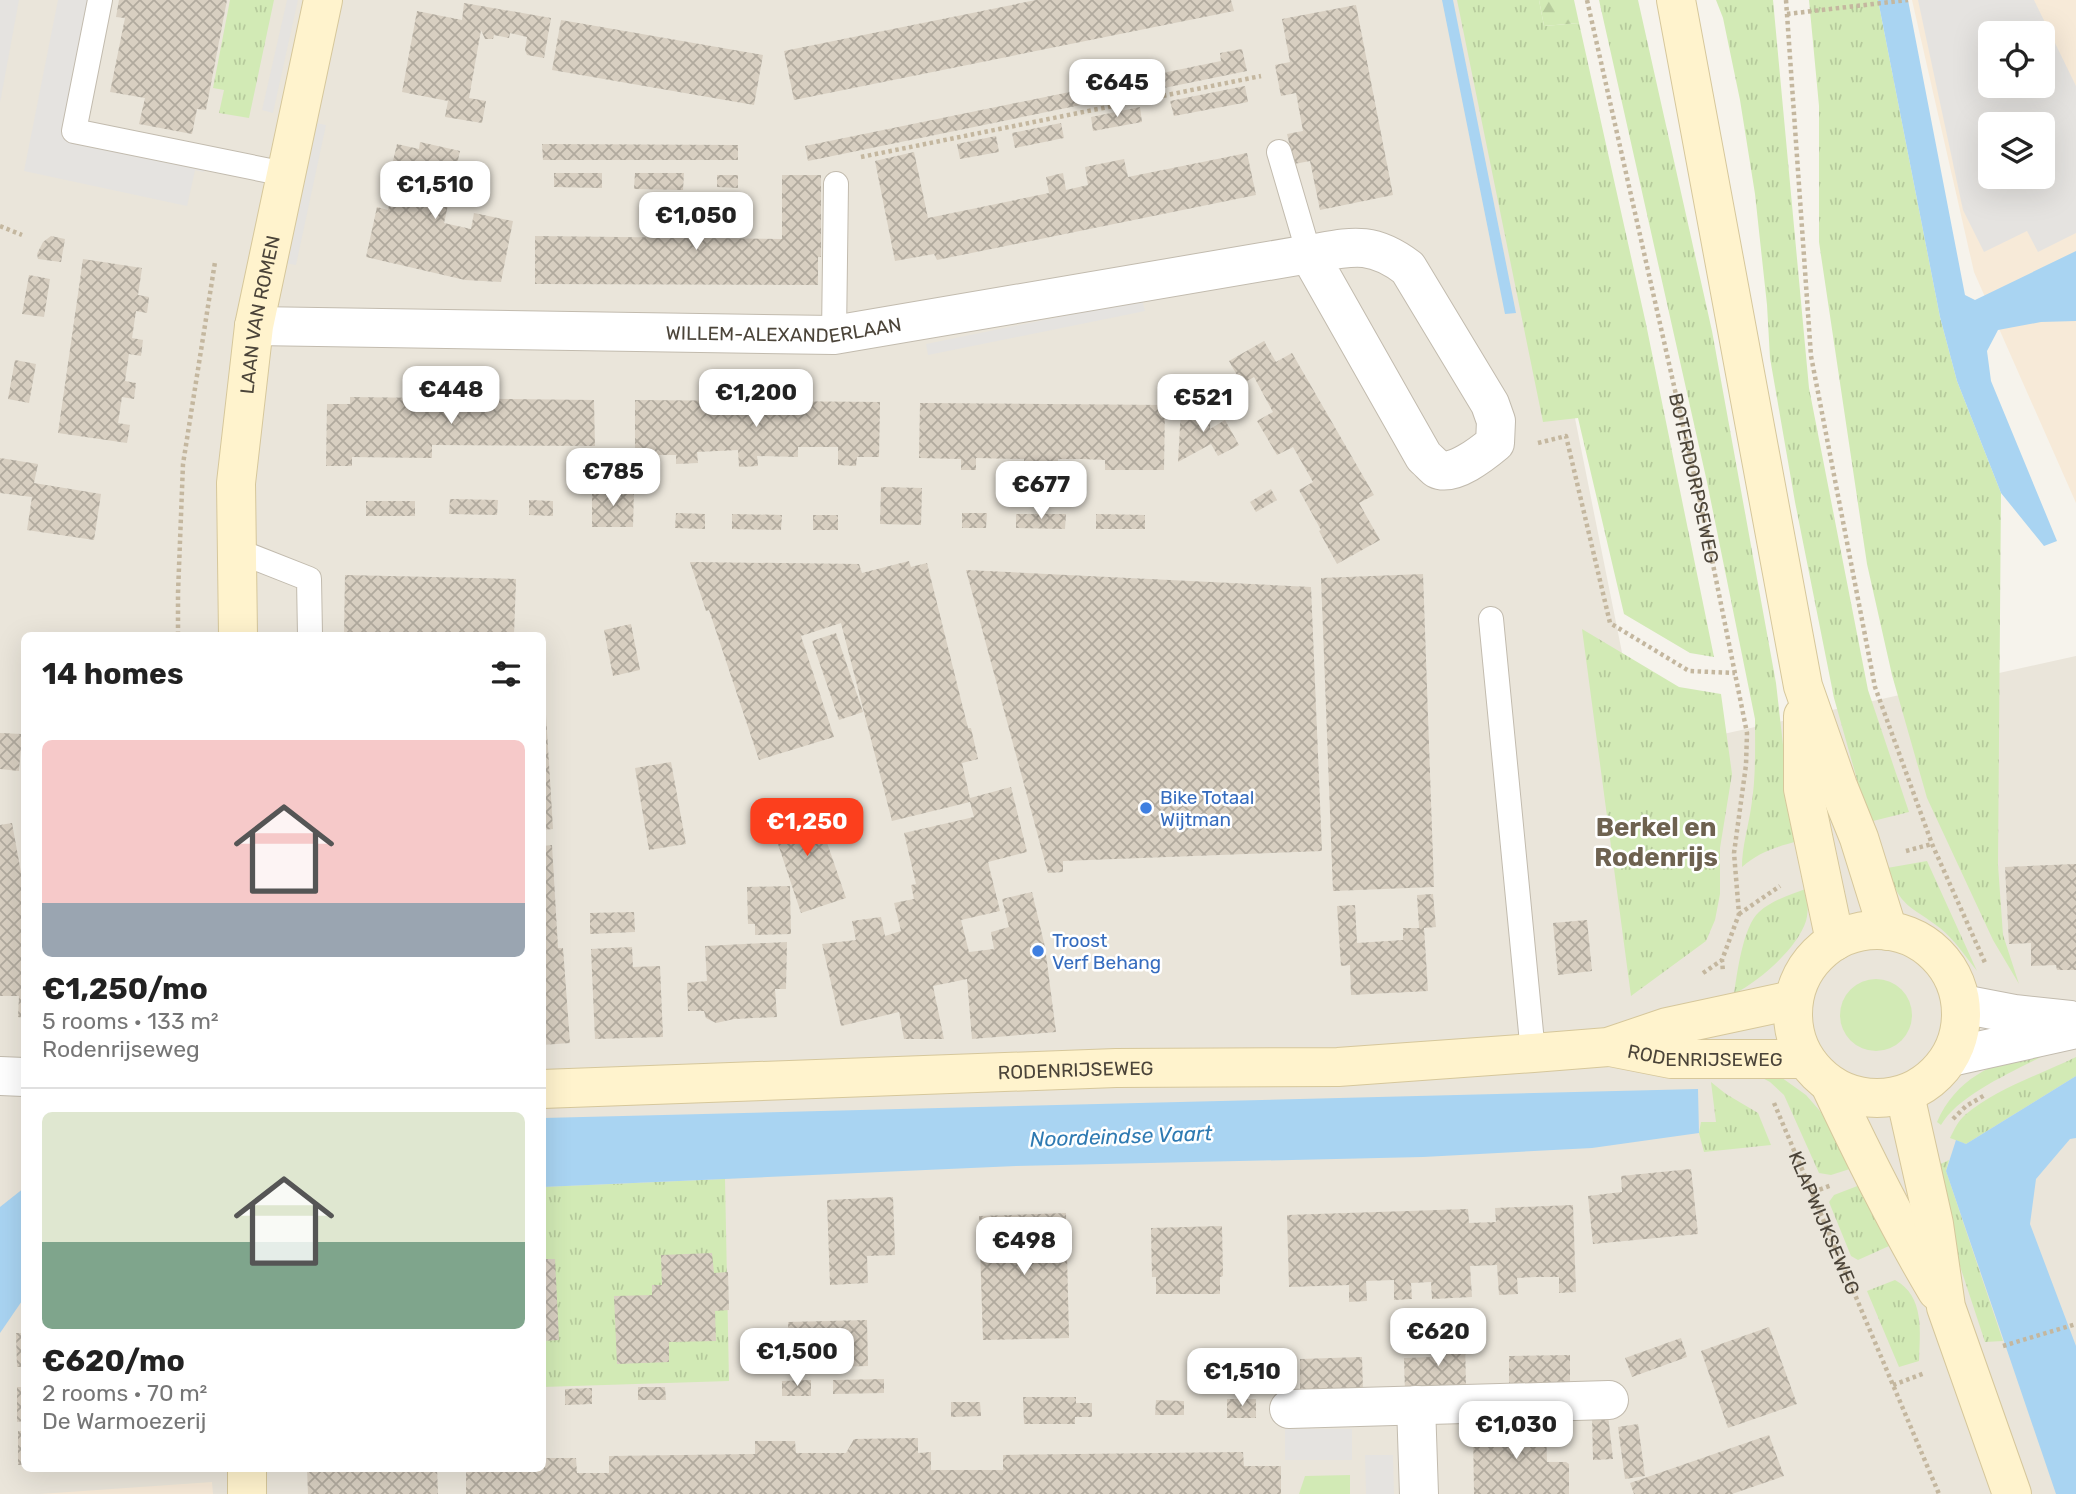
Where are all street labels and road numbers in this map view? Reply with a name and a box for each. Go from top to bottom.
street label: LAAN VAN ROMEN [235,233,284,395]
street label: WILLEM-ALEXANDERLAAN [666,312,903,347]
street label: BOTERDORPSEWEG [1664,391,1724,565]
street label: RODENRIJSEWEG [1626,1039,1783,1071]
street label: RODENRIJSEWEG [997,1056,1154,1084]
street label: KLAPWIJKSEWEG [1784,1148,1865,1298]

